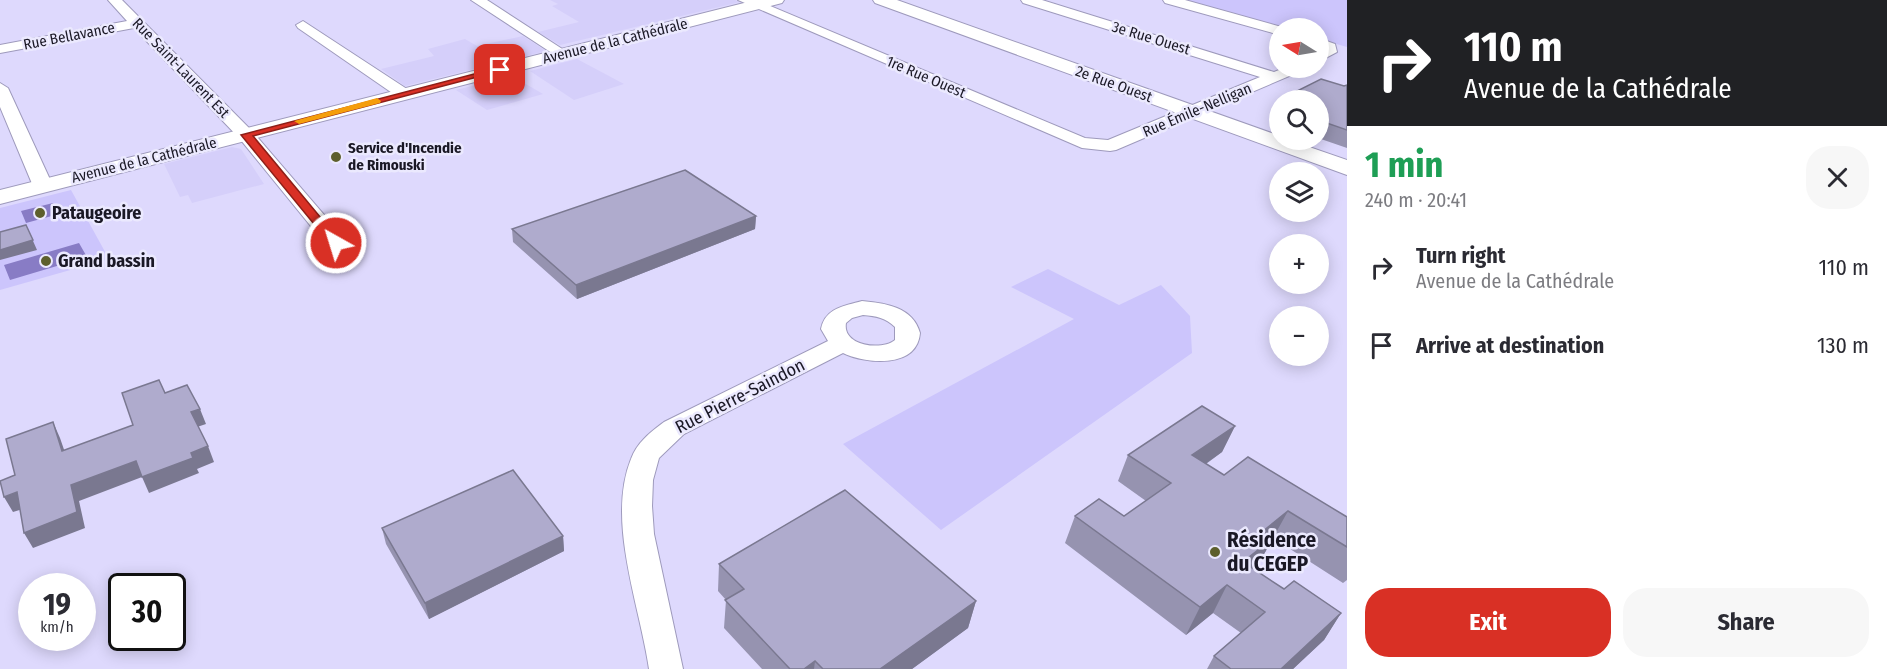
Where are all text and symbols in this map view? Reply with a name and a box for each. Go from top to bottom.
street label: Rue Saint-Laurent Est [129,14,233,122]
street label: Avenue de la Cathédrale [541,14,689,68]
street label: Rue Bellavance [22,18,116,54]
street label: 3e Rue Ouest [1110,18,1192,58]
north arrow [1269,18,1329,78]
map controls [1269,18,1329,366]
text: 110 m [1464,22,1563,72]
icon: right [1365,24,1443,102]
pin [474,44,525,95]
street label: 1re Rue Ouest [884,52,969,102]
icon: arrive [483,53,516,86]
street label: 2e Rue Ouest [1073,62,1155,106]
text: Avenue de la Cathédrale [1464,73,1732,105]
street label: Rue Émile-Nelligan [1140,79,1254,141]
button: search [1269,90,1329,150]
street label: Avenue de la Cathédrale [70,133,218,187]
place label: Service d'Incendie de Rimouski [348,139,462,174]
text: 1 min [1365,143,1443,187]
button: close [1806,146,1869,209]
marker: Service d'Incendie de Rimouski [329,150,343,164]
button: layers [1269,162,1329,222]
text: 240 m · 20:41 [1365,188,1467,212]
place label: Pataugeoire [52,202,142,224]
marker: Pataugeoire [33,206,47,220]
position arrow [304,211,368,275]
button: + [1269,234,1329,294]
text: Turn right [1416,242,1505,269]
place label: Grand bassin [58,250,155,272]
icon: right [1365,251,1398,284]
marker: Grand bassin [39,254,53,268]
text: 110 m [1819,254,1869,281]
text: Avenue de la Cathédrale [1416,269,1614,293]
button: − [1269,306,1329,366]
icon: arrive [1365,329,1398,362]
text: Arrive at destination [1416,332,1604,359]
text: 130 m [1817,332,1869,359]
street label: Rue Pierre-Saindon [672,354,808,438]
place label: Résidence du CEGEP [1227,527,1317,577]
marker: Résidence du CEGEP [1208,545,1222,559]
speed limit sign: 30 [108,573,186,651]
text: 19 [43,587,71,623]
button: Exit [1365,588,1611,657]
button: Share [1623,588,1869,657]
text: km/h [40,618,74,636]

